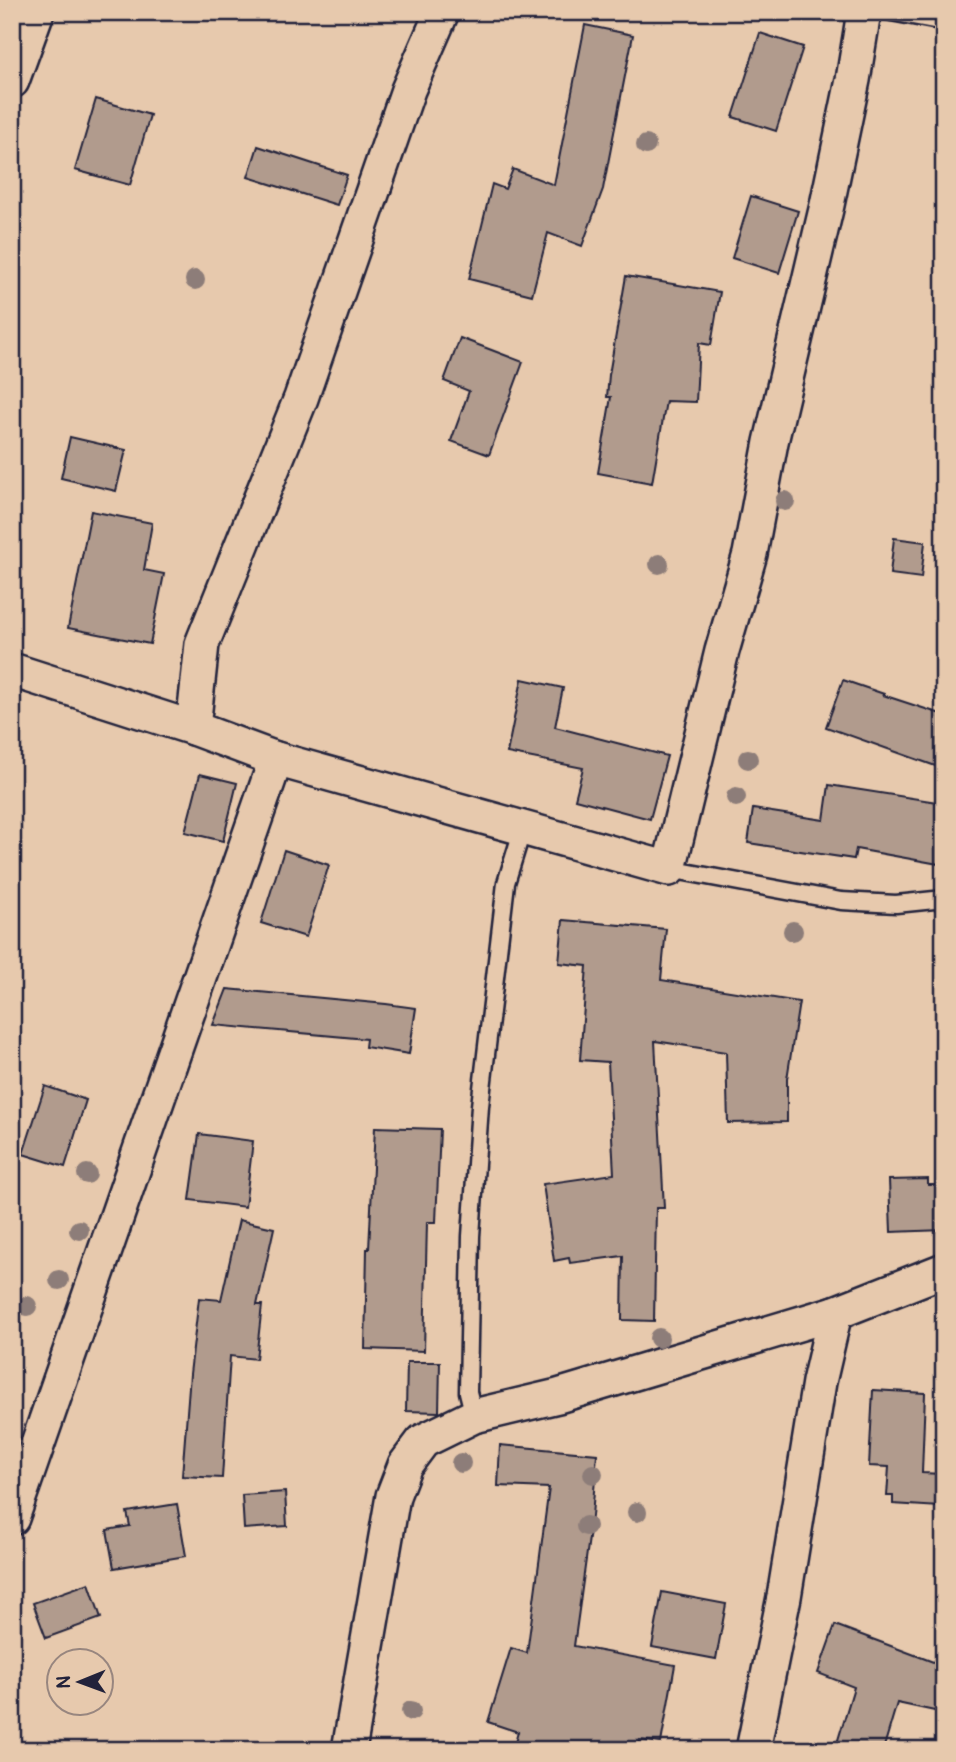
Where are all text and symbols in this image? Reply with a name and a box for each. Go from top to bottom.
north arrow [46,1646,116,1716]
text: N [52,1676,76,1689]

